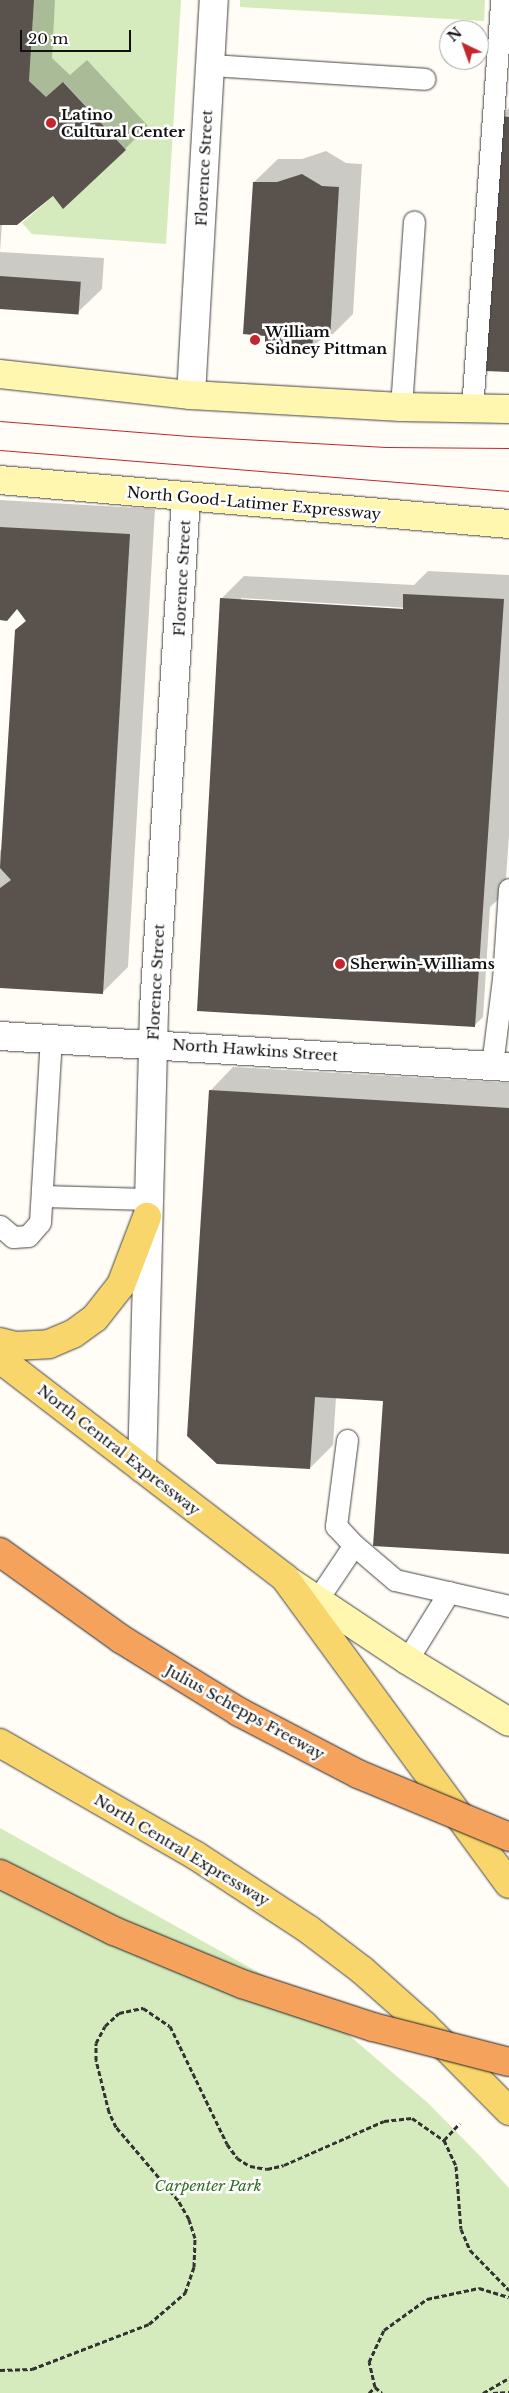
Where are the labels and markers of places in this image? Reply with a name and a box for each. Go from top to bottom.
place label: Latino Cultural Center [61,105,185,140]
marker: Latino Cultural Center [45,117,57,129]
place label: William Sidney Pittman [265,322,388,357]
marker: William Sidney Pittman [249,334,261,346]
place label: Sherwin-Williams [350,955,495,973]
marker: Sherwin-Williams [334,958,346,970]

